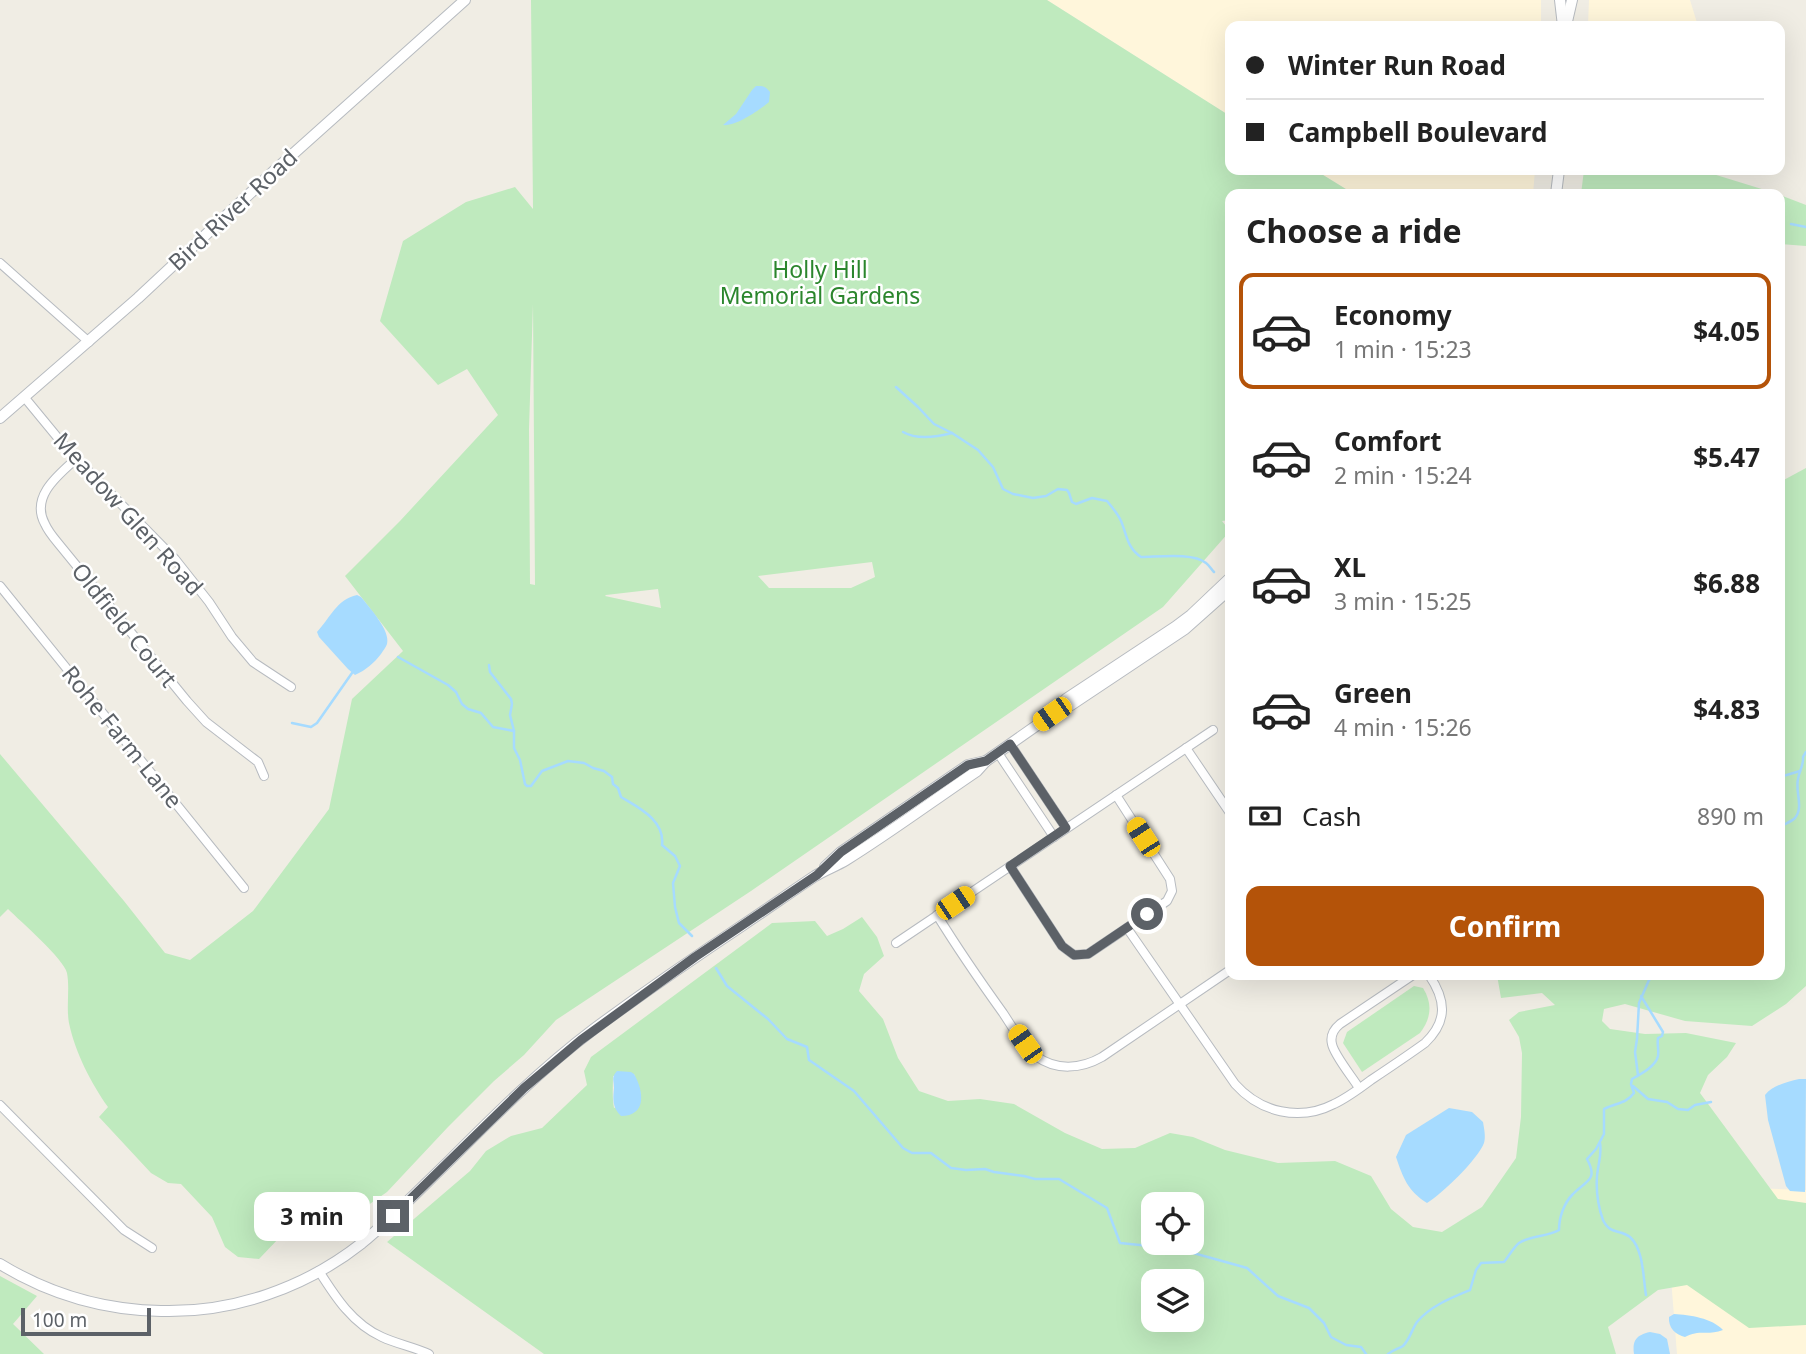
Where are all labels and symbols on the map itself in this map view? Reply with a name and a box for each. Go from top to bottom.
street label: Bird River Road [161,141,304,277]
park label: Holly Hill Memorial Gardens [720,253,920,311]
street label: Meadow Glen Road [47,425,211,602]
street label: Oldfield Court [65,555,185,693]
street label: Rohe Farm Lane [55,658,190,815]
car [1029,693,1076,735]
car [1123,814,1164,860]
car [932,883,979,923]
route start [1131,898,1163,930]
car [1005,1021,1046,1067]
callout: 3 min [253,1192,368,1240]
route end [377,1200,409,1232]
scale bar [21,1305,150,1337]

